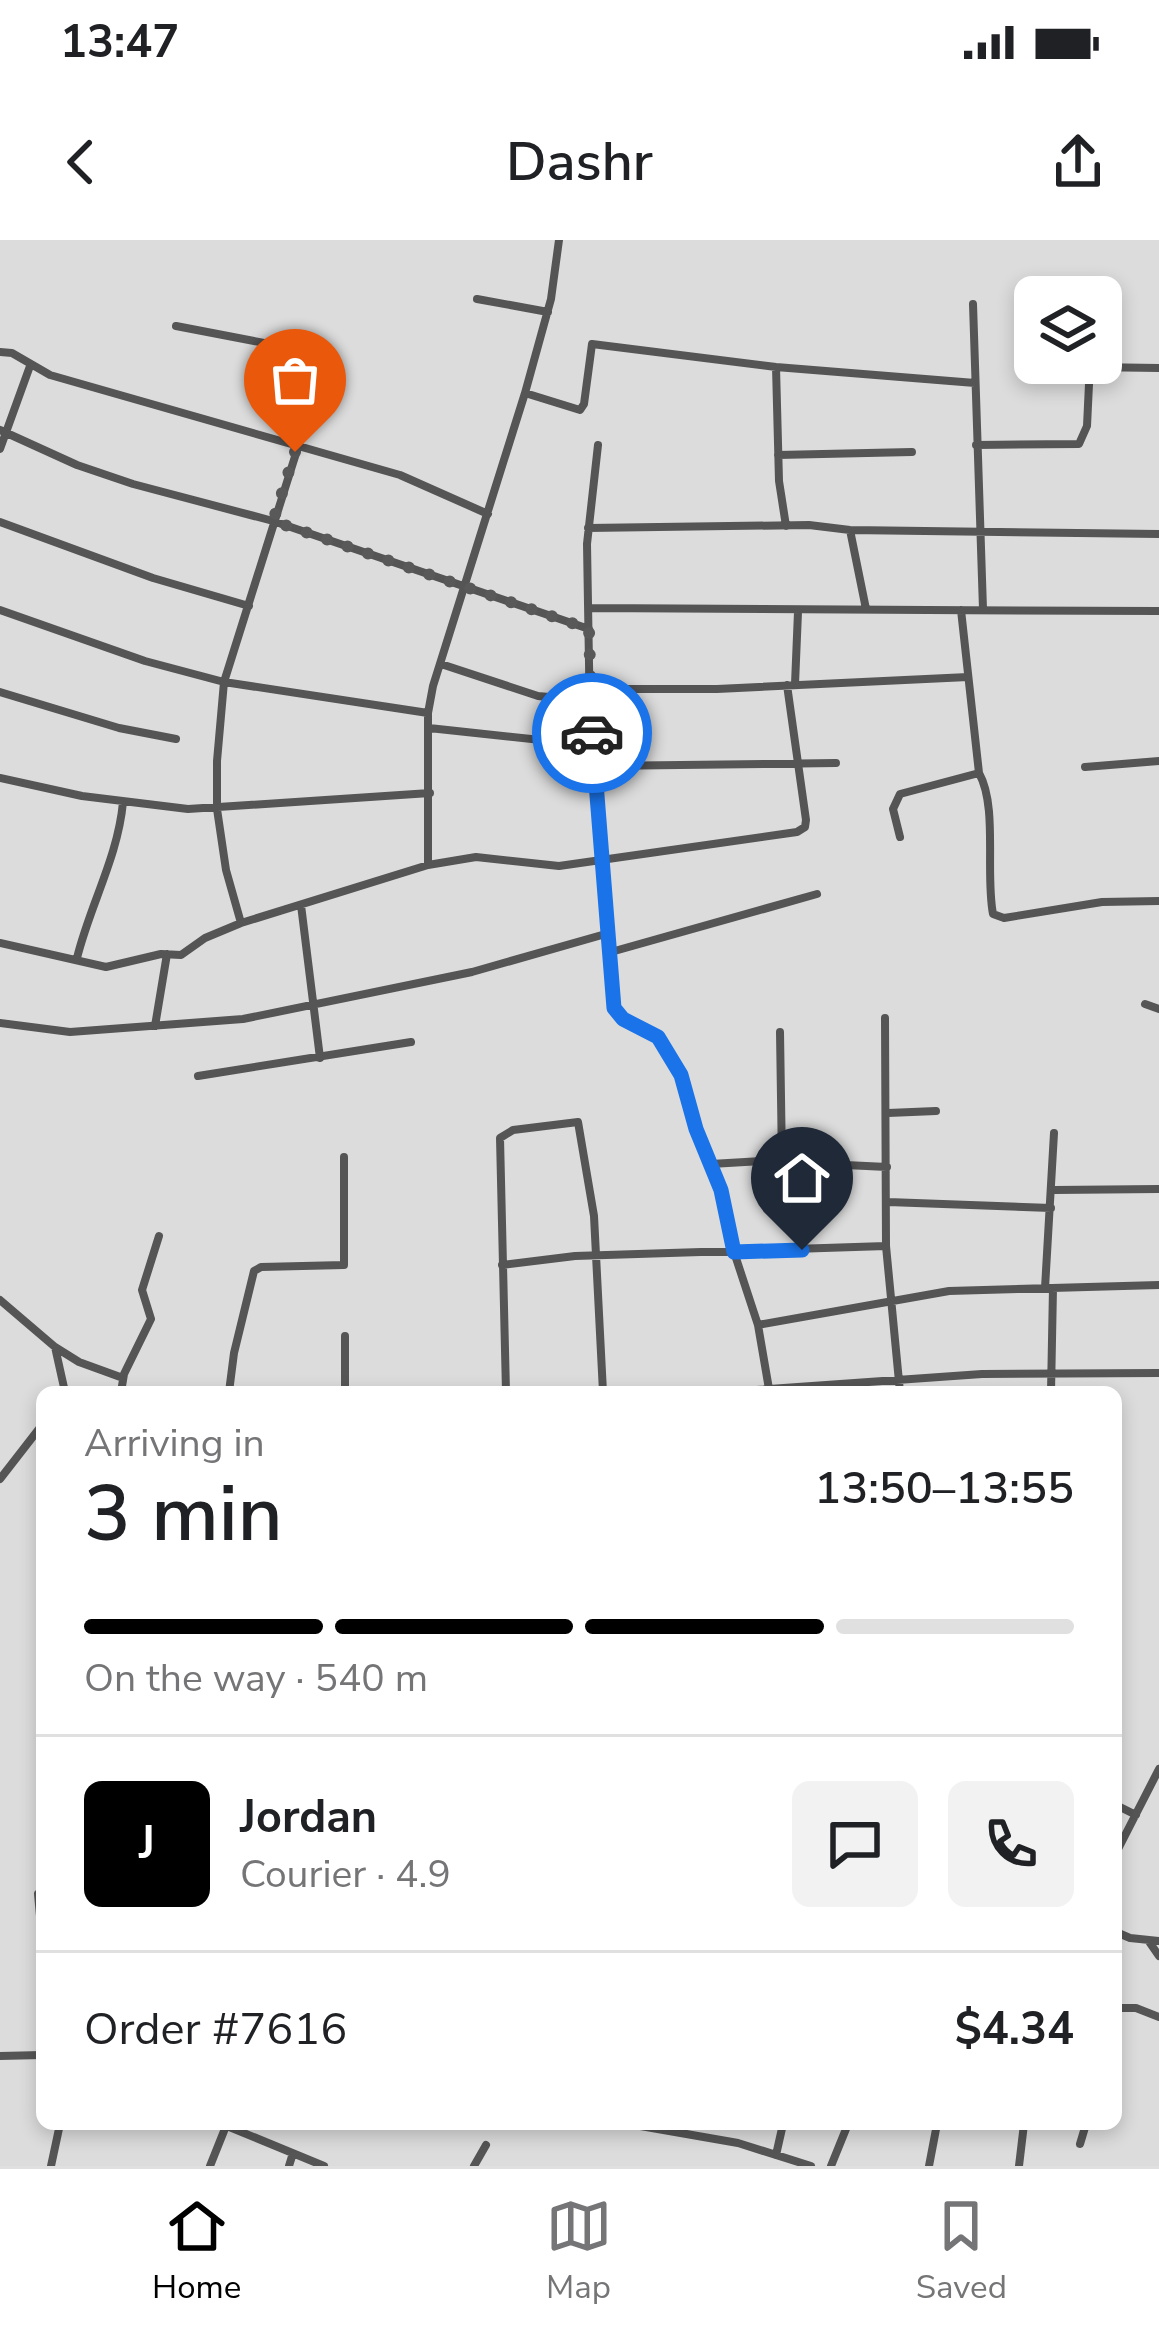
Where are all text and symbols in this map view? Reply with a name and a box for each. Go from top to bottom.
text: 13:47 [60,12,179,73]
text: Dashr [506,125,653,199]
icon: back [48,129,114,195]
icon: share [1045,129,1111,195]
map controls [1014,276,1122,384]
button: layers [1014,276,1122,384]
pin [244,329,346,452]
icon: bag [262,347,328,413]
courier [532,673,652,793]
icon: car [559,700,625,766]
pin [751,1127,853,1250]
icon: home [769,1145,835,1211]
text: Arriving in [84,1417,265,1470]
text: 13:50–13:55 [814,1458,1074,1519]
text: 3 min [84,1461,283,1568]
text: On the way · 540 m [84,1652,428,1705]
button: chat [792,1781,918,1907]
button: phone [948,1781,1074,1907]
text: Jordan [240,1787,377,1848]
text: J [139,1813,155,1874]
text: Courier · 4.9 [240,1848,451,1901]
text: Order #7616 [84,1999,347,2060]
text: $4.34 [955,1999,1074,2060]
tab: Home [152,2193,241,2310]
tab: Map [546,2193,612,2310]
tab: Saved [916,2193,1007,2310]

